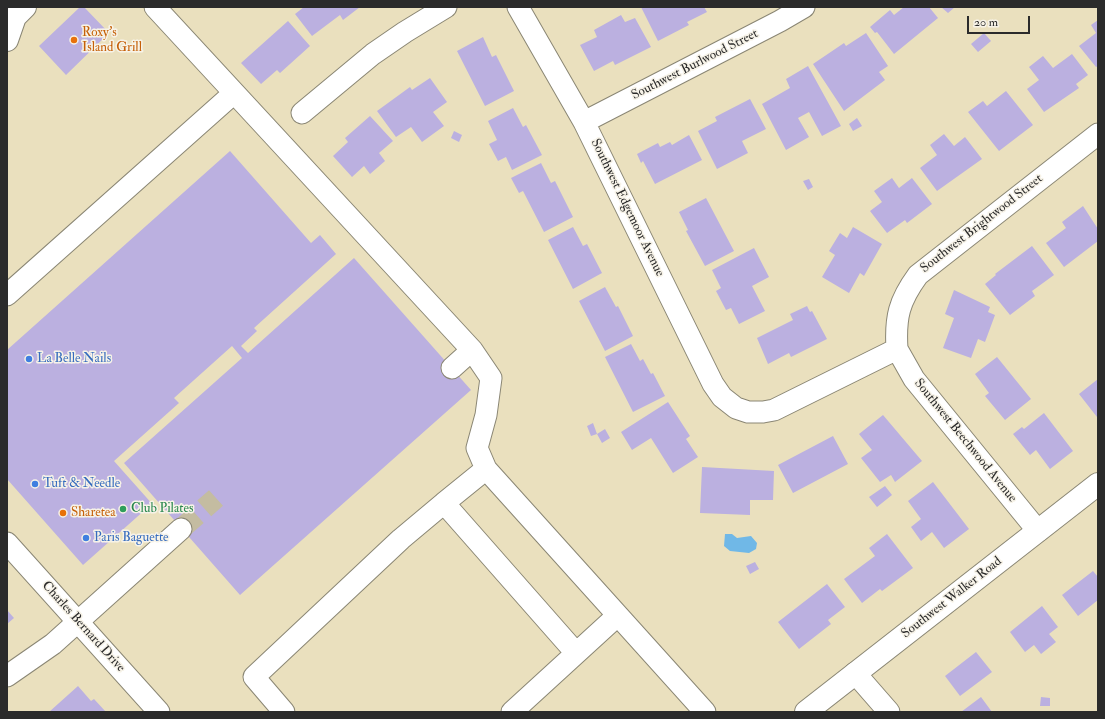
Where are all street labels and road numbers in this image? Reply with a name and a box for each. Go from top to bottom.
street label: Southwest Burlwood Street [629,26,761,104]
street label: Southwest Edgemoor Avenue [587,137,667,279]
street label: Southwest Brightwood Street [918,171,1046,277]
street label: Southwest Beechwood Avenue [910,376,1020,506]
street label: Southwest Walker Road [899,554,1005,642]
street label: Charles Bernard Drive [38,578,128,676]

